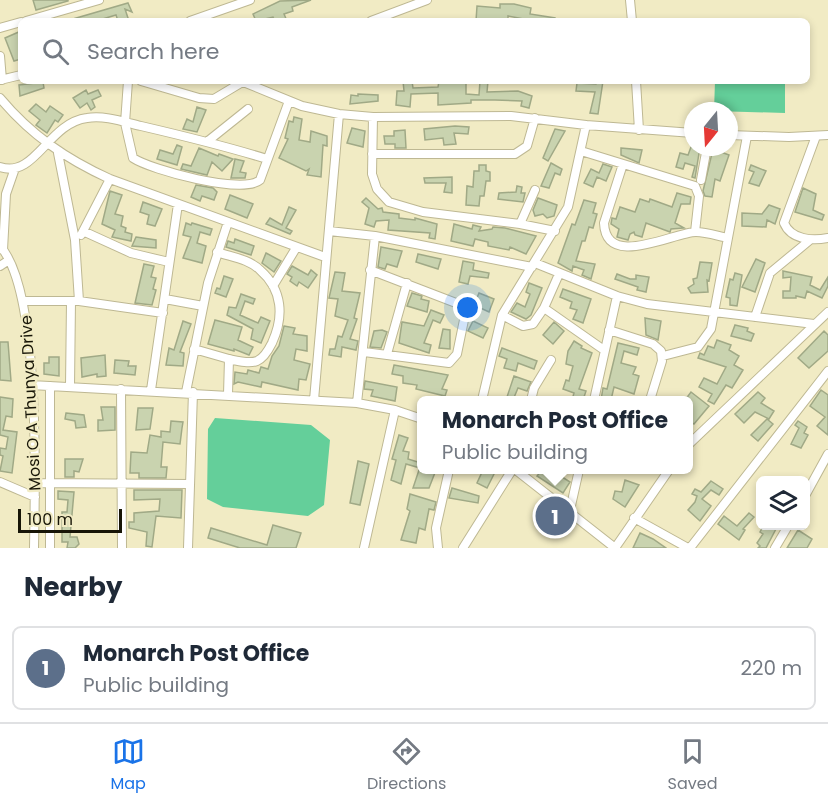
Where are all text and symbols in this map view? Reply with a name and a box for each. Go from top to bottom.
search box [18,18,810,84]
icon: search [39,35,72,68]
text: Search here [87,36,220,67]
north arrow [684,102,738,156]
your location [453,293,482,322]
street label: Mosi O A Thunya Drive [14,314,47,491]
popup [417,396,693,474]
text: Monarch Post Office [442,405,668,436]
text: Public building [442,438,588,466]
map controls [756,476,810,530]
button: layers [756,476,810,530]
pin: 1 [536,494,574,538]
scale bar [18,506,122,534]
text: 100 m [27,508,73,531]
text: Nearby [24,569,122,605]
text: Monarch Post Office [83,638,309,669]
text: 1 [42,654,49,682]
text: 220 m [741,654,802,682]
text: Public building [83,671,229,699]
tab: Map [111,735,146,796]
tab: Directions [367,735,446,796]
tab: Saved [668,735,717,796]

